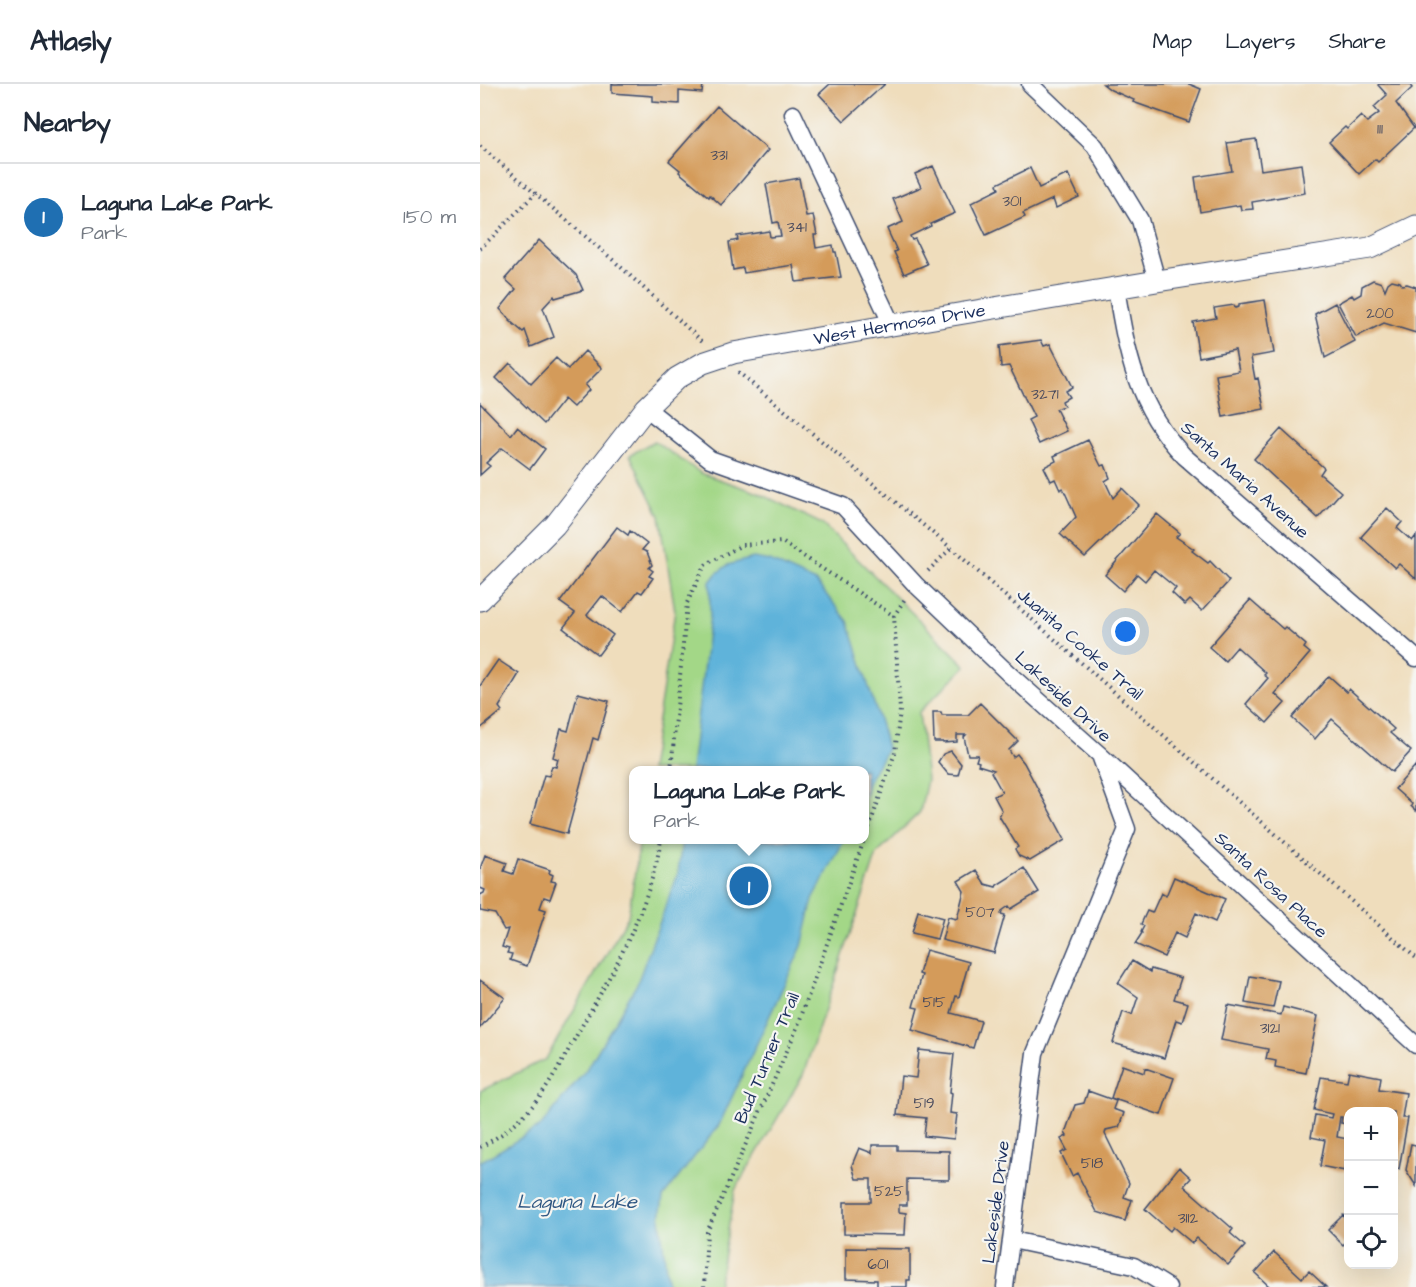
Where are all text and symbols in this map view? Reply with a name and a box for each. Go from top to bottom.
text: Atlasly [30,22,112,61]
text: Map [1152,27,1192,56]
text: Layers [1225,27,1295,56]
text: Share [1328,27,1386,56]
text: Nearby [24,105,111,141]
house number: 111 [1377,119,1383,140]
house number: 331 [710,145,728,166]
text: Laguna Lake Park [81,188,272,219]
house number: 301 [1002,191,1022,212]
text: 1 [42,203,45,231]
text: 150 m [403,203,456,231]
house number: 341 [787,217,807,238]
text: Park [81,219,127,247]
street label: West Hermosa Drive [812,297,987,351]
house number: 200 [1366,303,1394,324]
house number: 3271 [1031,384,1059,405]
street label: Santa Maria Avenue [1175,416,1315,545]
street label: Juanita Cooke Trail [1011,582,1149,706]
your location [1111,617,1140,646]
street label: Lakeside Drive [1009,646,1117,749]
popup [629,766,869,844]
text: Laguna Lake Park [653,776,845,807]
text: Park [653,807,700,835]
street label: Santa Rosa Place [1209,826,1333,944]
pin: 1 [730,864,768,908]
house number: 507 [965,902,995,923]
street label: Bud Turner Trail [728,988,806,1128]
house number: 515 [922,992,946,1013]
house number: 3121 [1260,1018,1280,1039]
house number: 519 [913,1093,935,1114]
map controls [1344,1107,1398,1269]
button: + [1344,1107,1398,1161]
street label: Lakeside Drive [976,1139,1016,1265]
house number: 518 [1081,1153,1103,1174]
button: − [1344,1161,1398,1215]
house number: 525 [874,1181,904,1202]
water label: Laguna Lake [517,1188,638,1217]
house number: 3112 [1178,1208,1198,1229]
button: locate [1344,1215,1398,1269]
house number: 601 [868,1254,888,1275]

